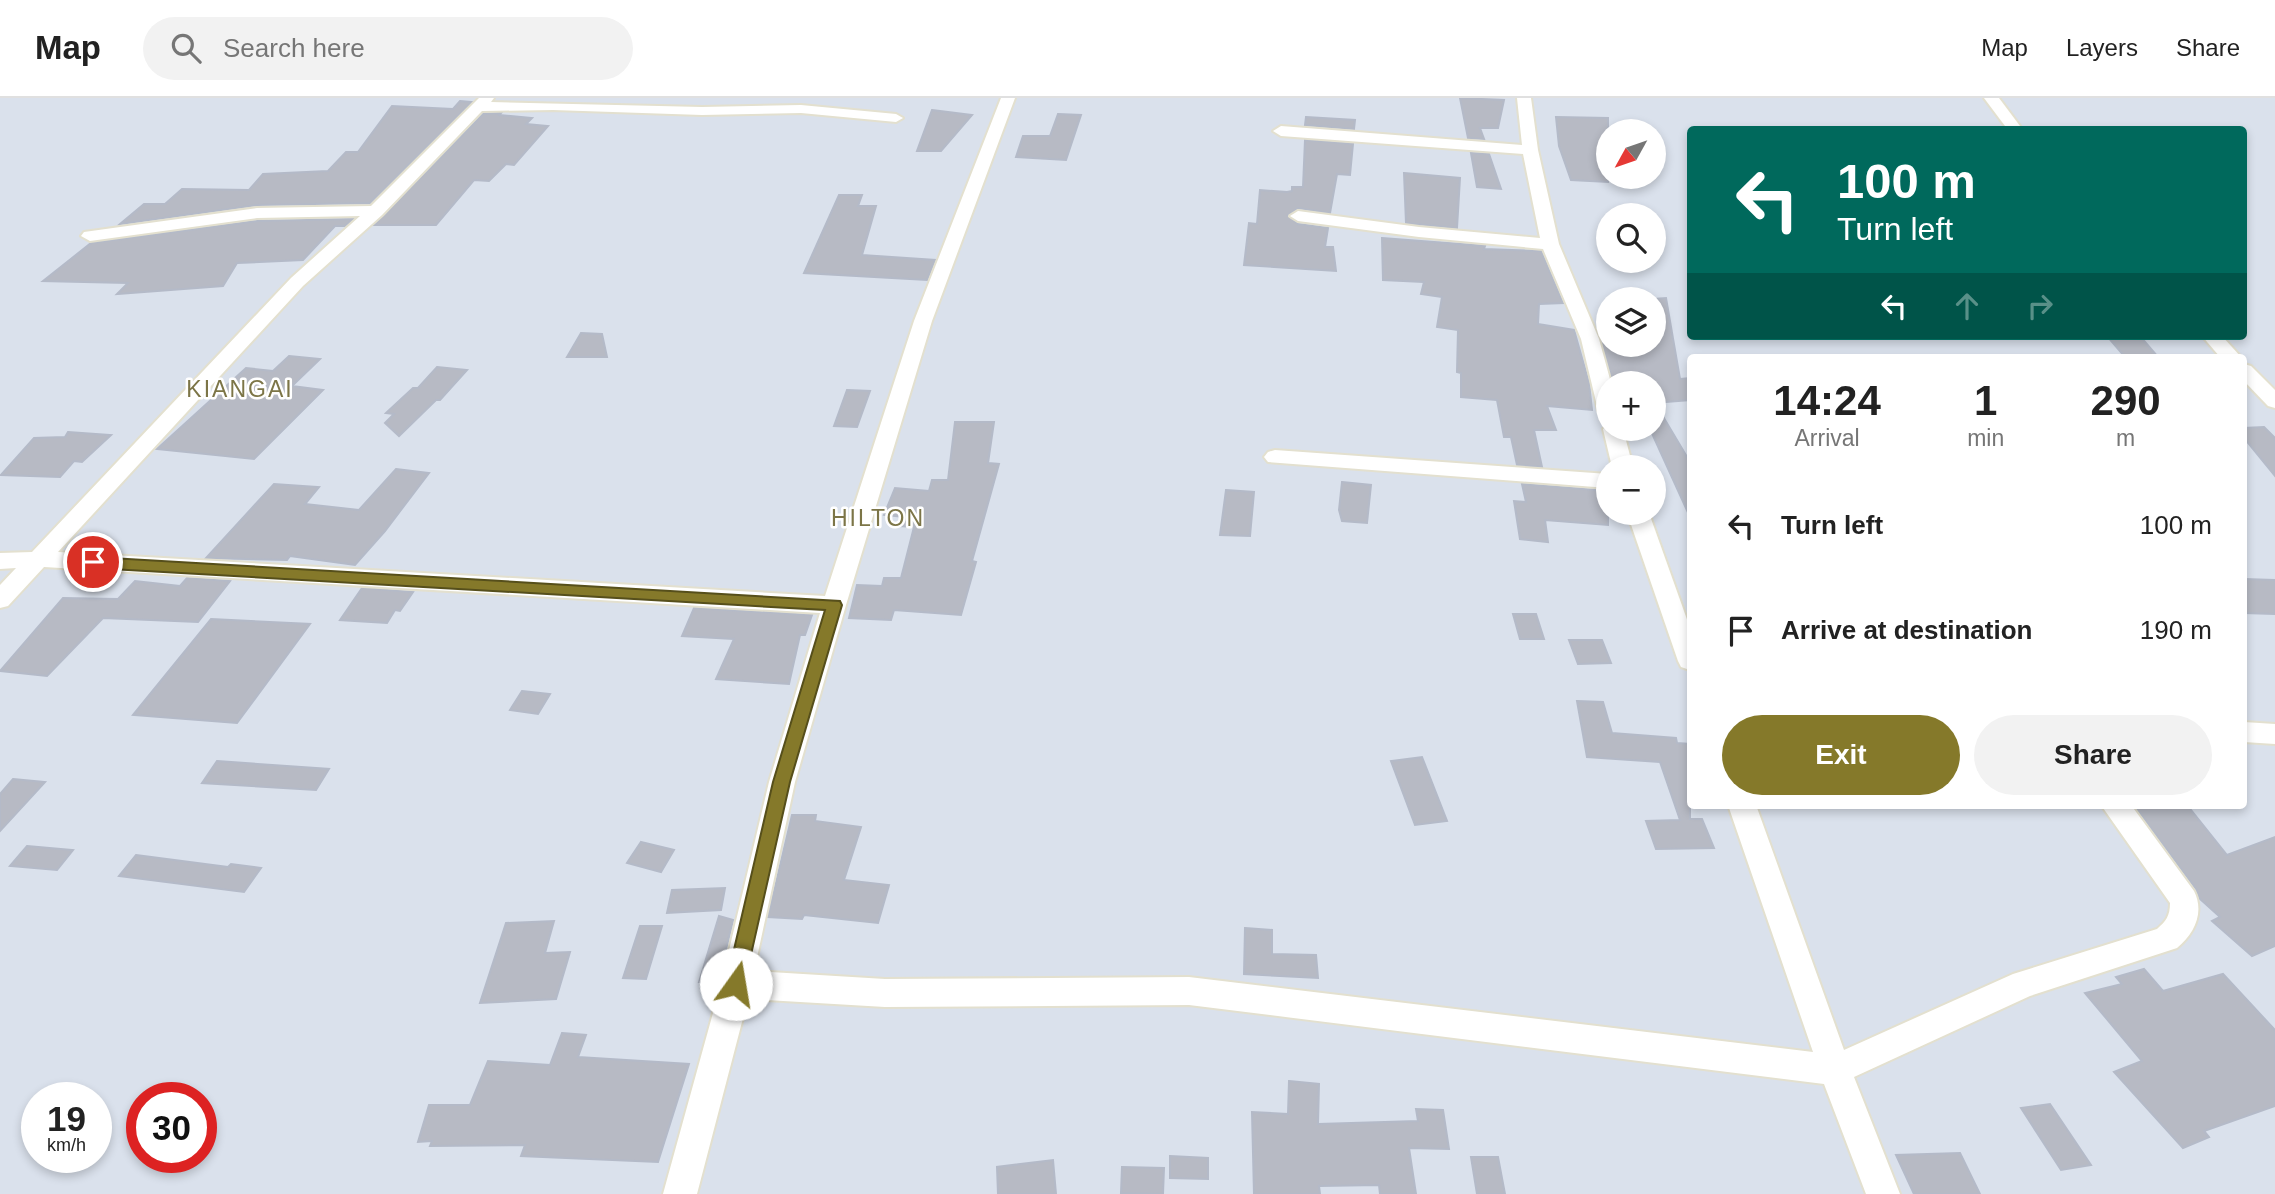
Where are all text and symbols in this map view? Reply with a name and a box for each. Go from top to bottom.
search box [143,17,633,80]
text: Map [35,29,101,66]
icon: search [167,29,205,67]
text: Search here [223,33,365,63]
text: Map [1981,34,2028,61]
text: Layers [2066,34,2138,61]
text: Share [2176,34,2240,61]
north arrow [1596,119,1666,189]
map controls [1596,119,1666,525]
icon: left [1722,154,1813,245]
text: 100 m [1837,154,1976,208]
button: search [1596,203,1666,273]
text: Turn left [1837,211,1953,247]
button: layers [1596,287,1666,357]
icon: left [1875,287,1913,325]
icon: ahead [1948,287,1986,325]
icon: right [2021,287,2059,325]
button: + [1596,371,1666,441]
district label: KIANGAI [186,376,294,402]
text: 14:24 [1773,377,1881,424]
text: 1 [1974,377,1997,424]
text: 290 [2091,377,2161,424]
text: Arrival [1794,425,1860,451]
text: min [1967,425,2004,451]
text: m [2116,425,2135,451]
button: − [1596,455,1666,525]
district label: HILTON [831,505,925,531]
icon: left [1722,507,1760,545]
text: Turn left [1781,510,1883,540]
text: 100 m [2140,510,2212,540]
pin [63,532,123,592]
icon: arrive [74,543,112,581]
icon: arrive [1722,612,1760,650]
text: Arrive at destination [1781,615,2032,645]
text: 190 m [2140,615,2212,645]
button: Exit [1722,715,1960,795]
button: Share [1974,715,2212,795]
position arrow [699,947,773,1021]
speed limit sign: 30 [126,1082,217,1173]
text: 19 [47,1099,86,1138]
text: km/h [47,1135,86,1155]

